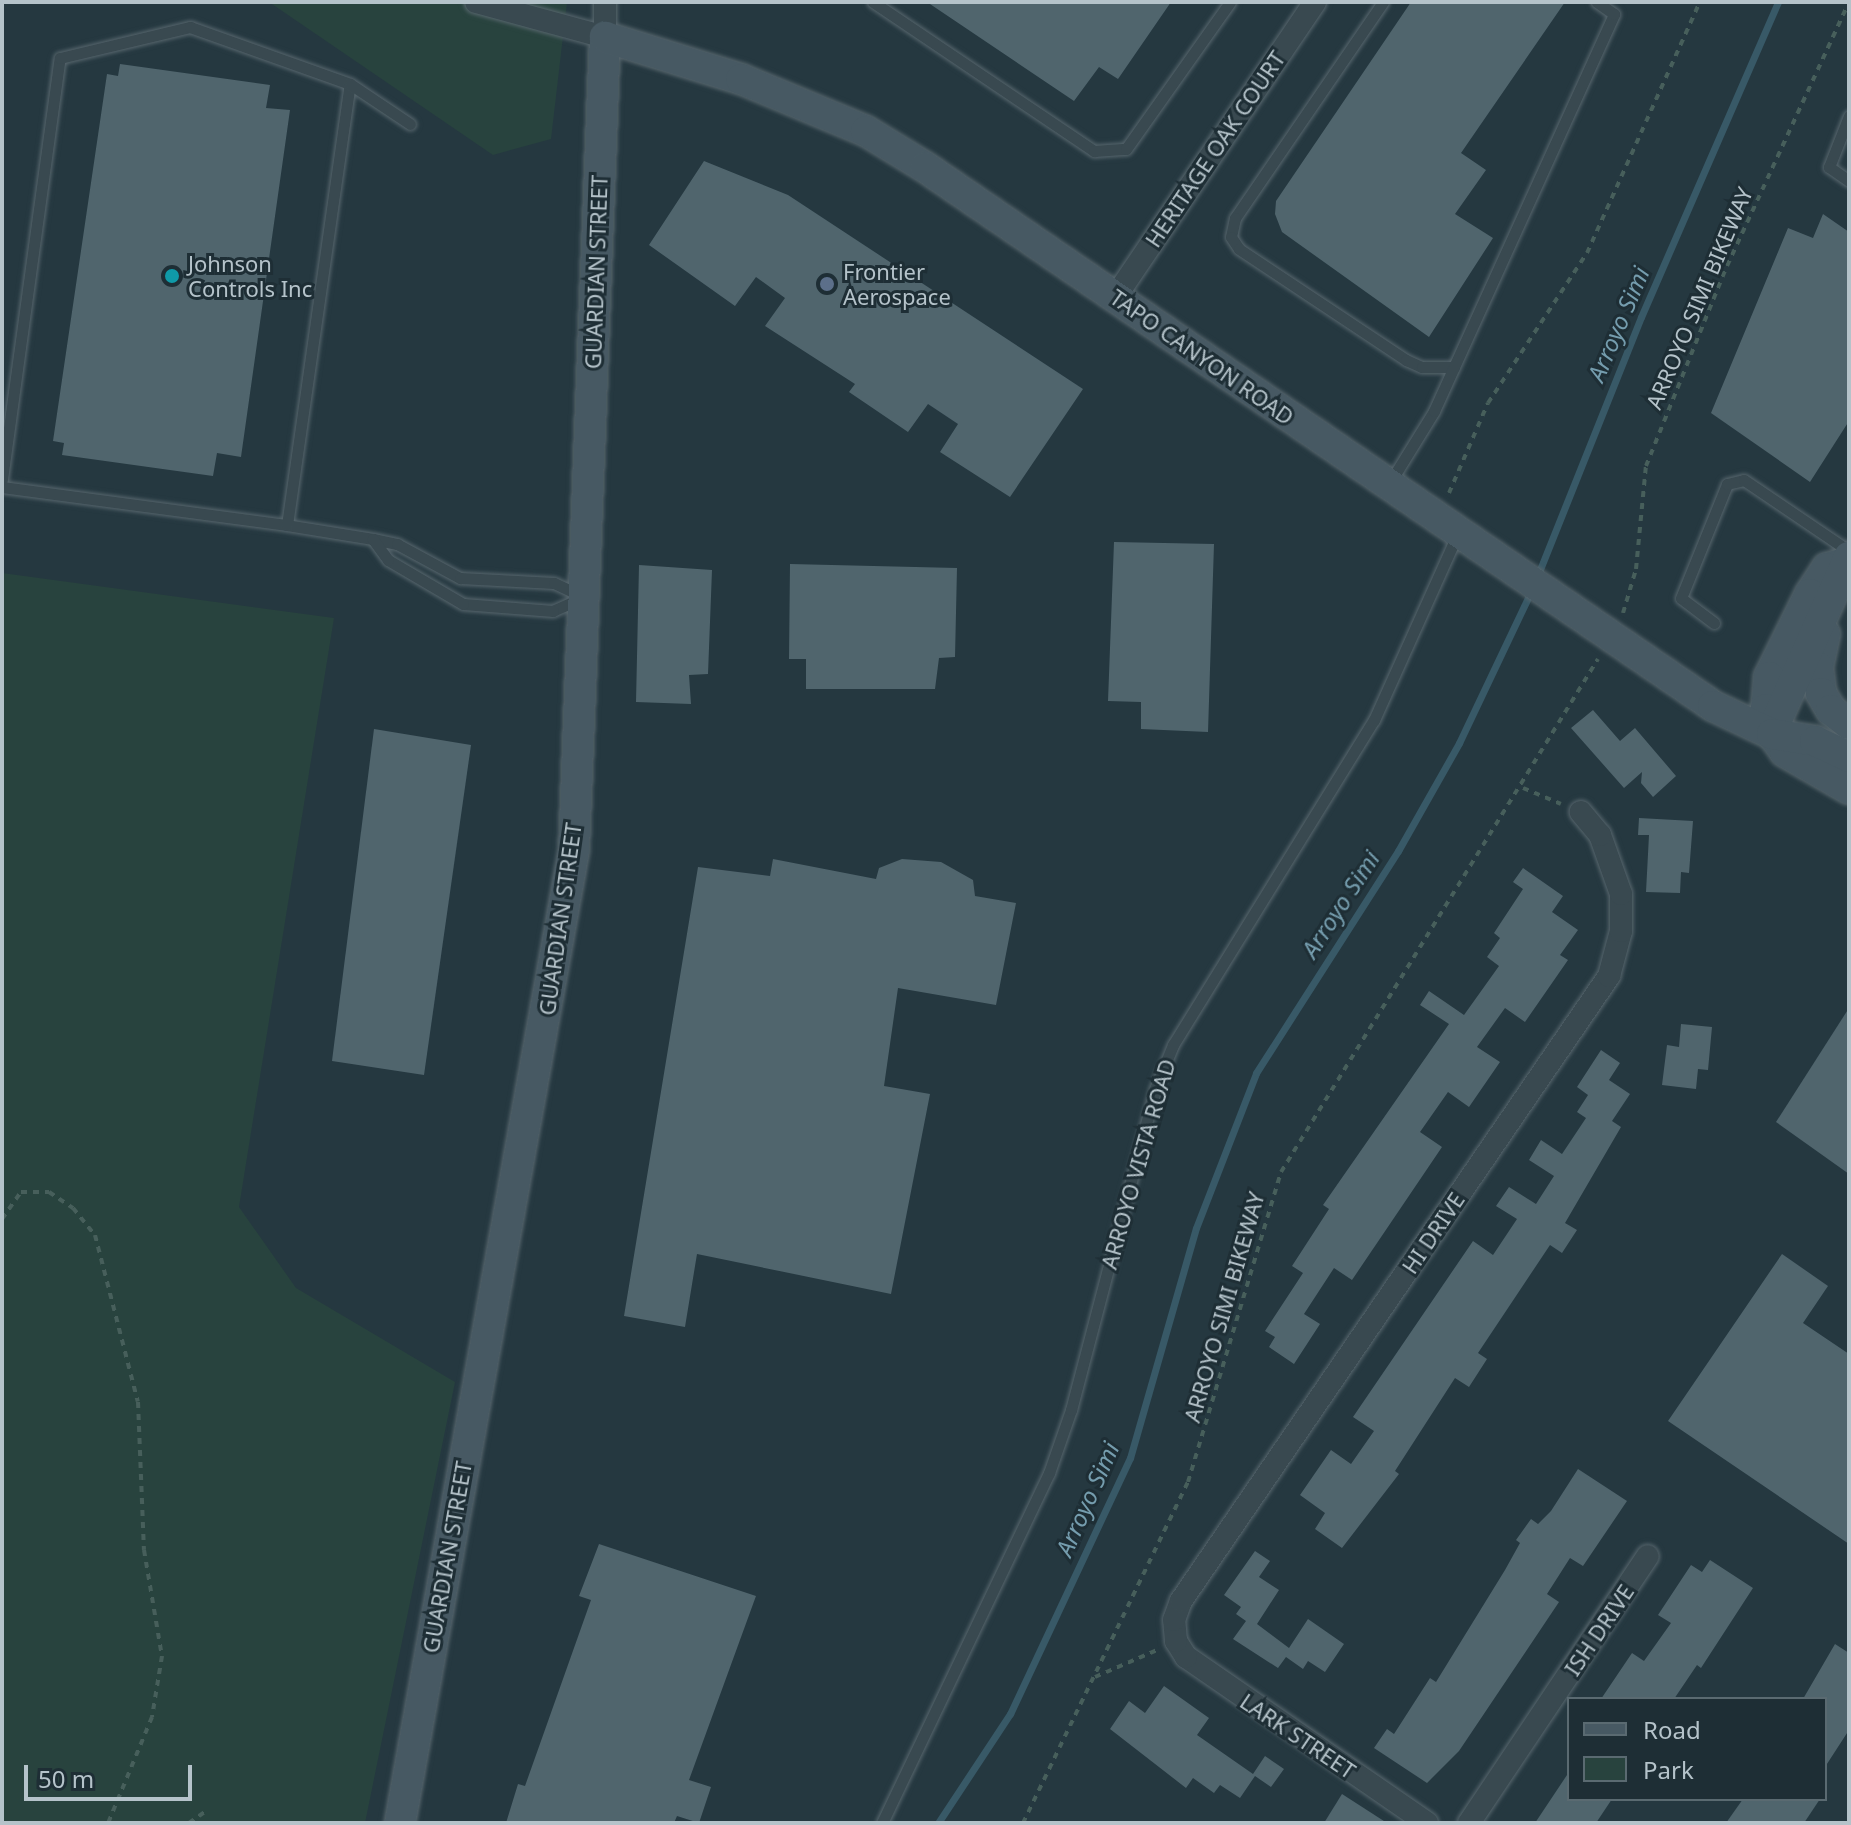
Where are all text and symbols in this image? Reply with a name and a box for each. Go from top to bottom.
street label: HERITAGE OAK COURT [1140,46,1290,252]
street label: GUARDIAN STREET [579,174,613,370]
street label: ARROYO SIMI BIKEWAY [1640,183,1758,413]
place label: Johnson Controls Inc [188,250,312,302]
place label: Frontier Aerospace [843,258,951,310]
water label: Arroyo Simi [1581,262,1655,386]
marker: Johnson Controls Inc [163,267,181,285]
marker: Frontier Aerospace [818,275,836,293]
street label: TAPO CANYON ROAD [1105,284,1299,430]
street label: GUARDIAN STREET [533,821,587,1017]
water label: Arroyo Simi [1295,845,1385,963]
street label: ARROYO VISTA ROAD [1095,1056,1181,1272]
street label: HI DRIVE [1396,1187,1470,1279]
street label: ARROYO SIMI BIKEWAY [1178,1189,1270,1425]
water label: Arroyo Simi [1049,1438,1125,1560]
street label: GUARDIAN STREET [417,1459,477,1655]
street label: ISH DRIVE [1559,1579,1639,1681]
street label: LARK STREET [1235,1688,1361,1784]
legend [1567,1697,1827,1801]
text: Road [1643,1713,1701,1746]
scale bar [28,1749,196,1799]
text: Park [1643,1753,1694,1786]
text: 50 m [38,1762,94,1795]

